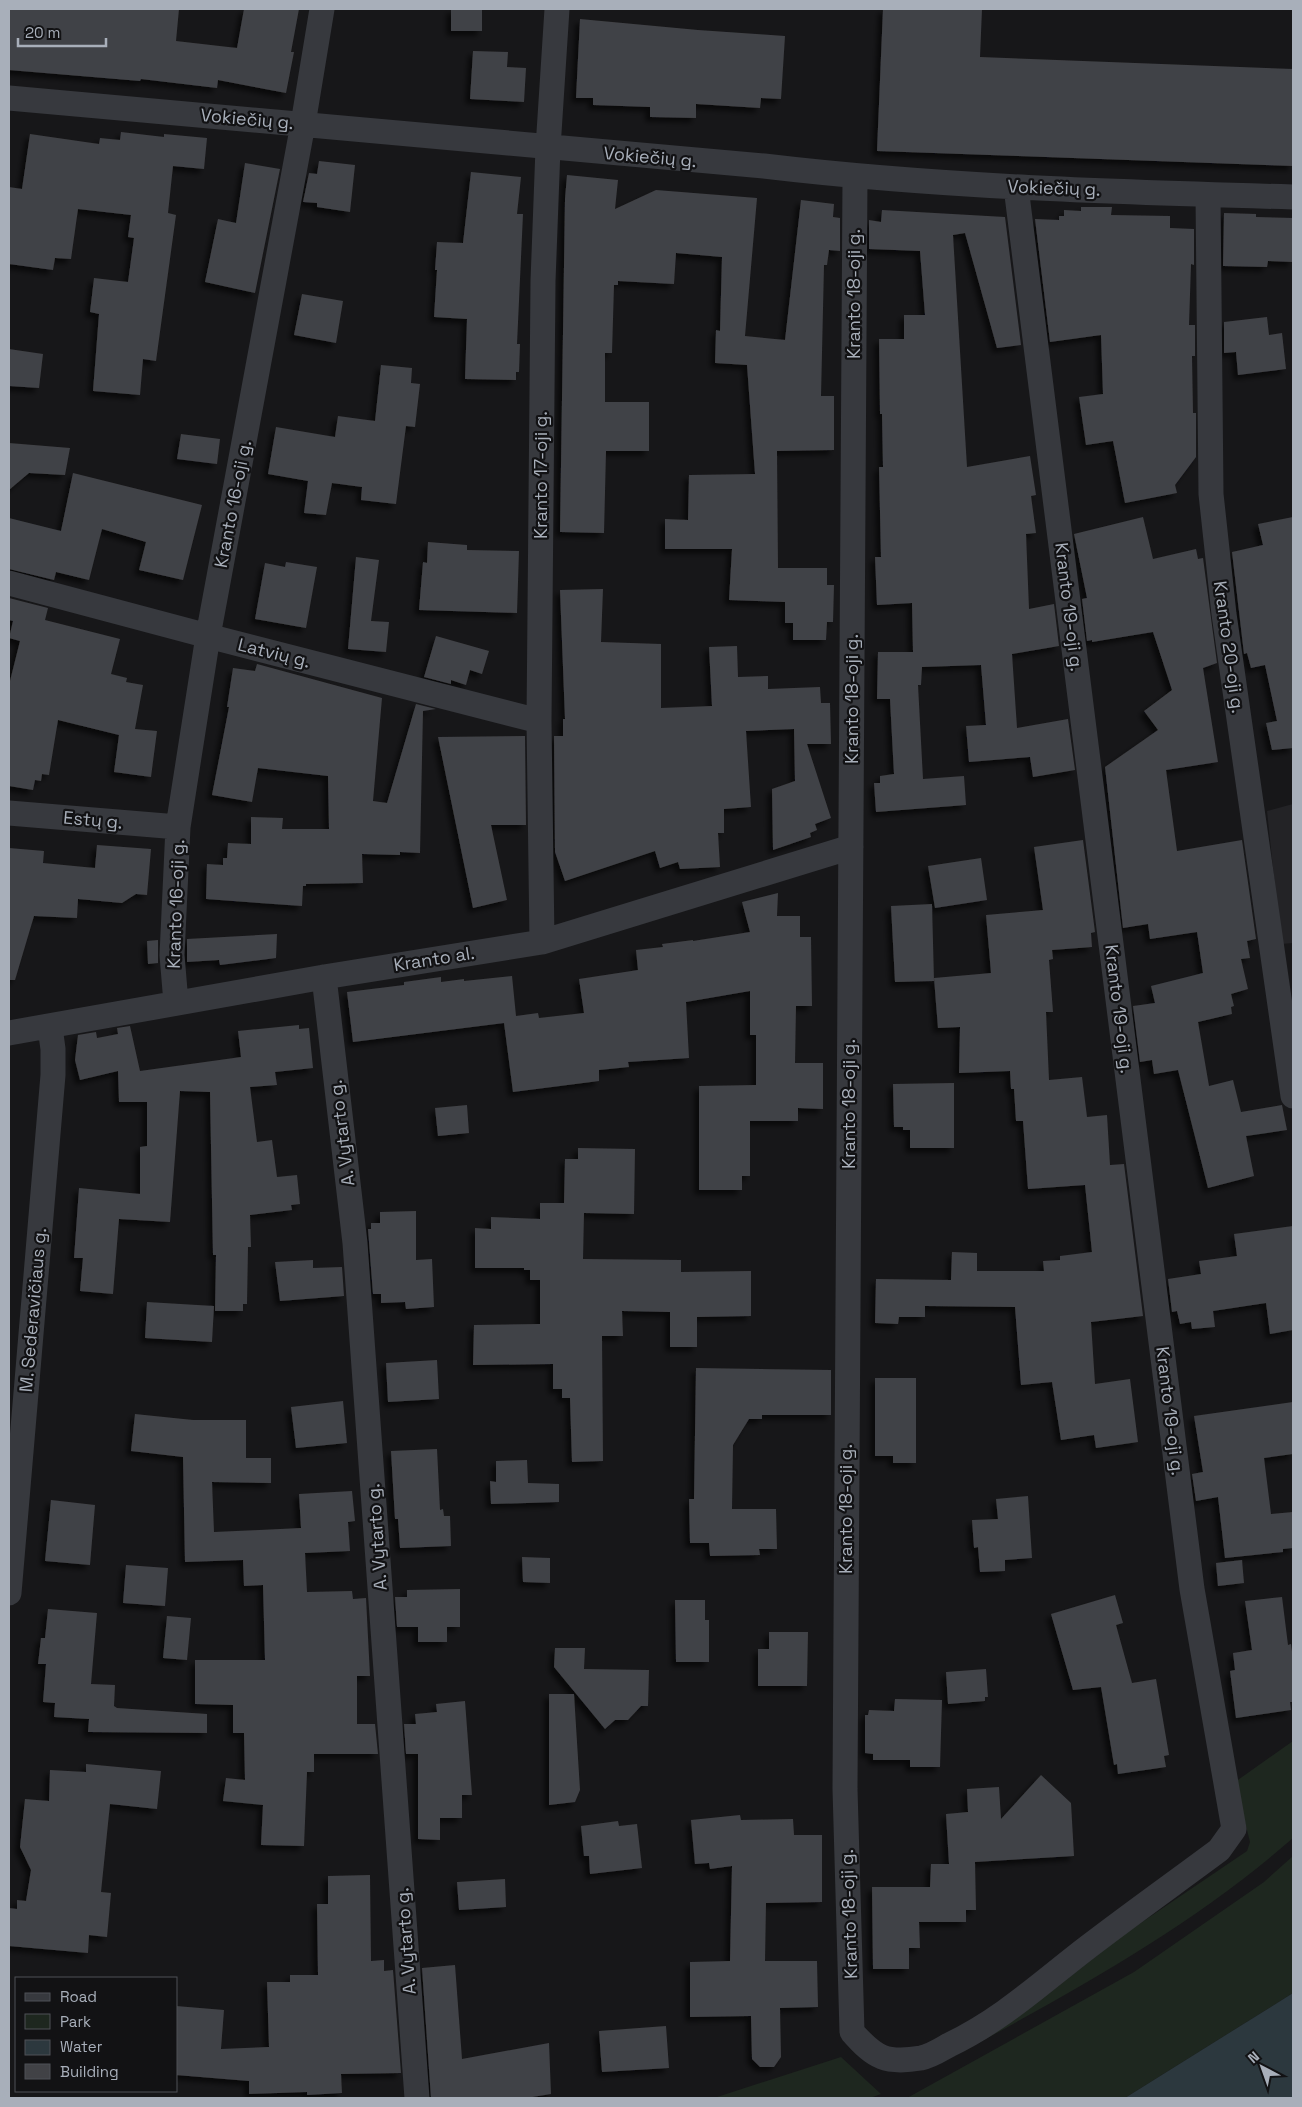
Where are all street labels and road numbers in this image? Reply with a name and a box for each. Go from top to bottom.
street label: Vokiečių g. [200,103,295,134]
street label: Vokiečių g. [603,141,698,172]
street label: Vokiečių g. [1007,174,1101,201]
street label: Kranto 18-oji g. [842,229,865,359]
street label: Kranto 17-oji g. [529,411,552,539]
street label: Kranto 16-oji g. [209,438,256,570]
street label: Kranto 19-oji g. [1050,541,1089,673]
street label: Kranto 20-oji g. [1209,579,1250,715]
street label: Latvių g. [236,632,313,673]
street label: Kranto 18-oji g. [840,634,863,764]
street label: Estų g. [62,805,124,834]
street label: Kranto 16-oji g. [162,839,189,969]
street label: Kranto al. [392,941,476,976]
street label: Kranto 19-oji g. [1100,943,1139,1075]
street label: Kranto 18-oji g. [837,1039,860,1169]
street label: A. Vytarto g. [324,1079,359,1188]
street label: M. Sederavičiaus g. [14,1227,51,1393]
street label: Kranto 19-oji g. [1151,1345,1190,1477]
street label: Kranto 18-oji g. [834,1444,857,1574]
street label: A. Vytarto g. [361,1483,392,1591]
street label: Kranto 18-oji g. [835,1849,862,1979]
street label: A. Vytarto g. [390,1887,421,1995]

